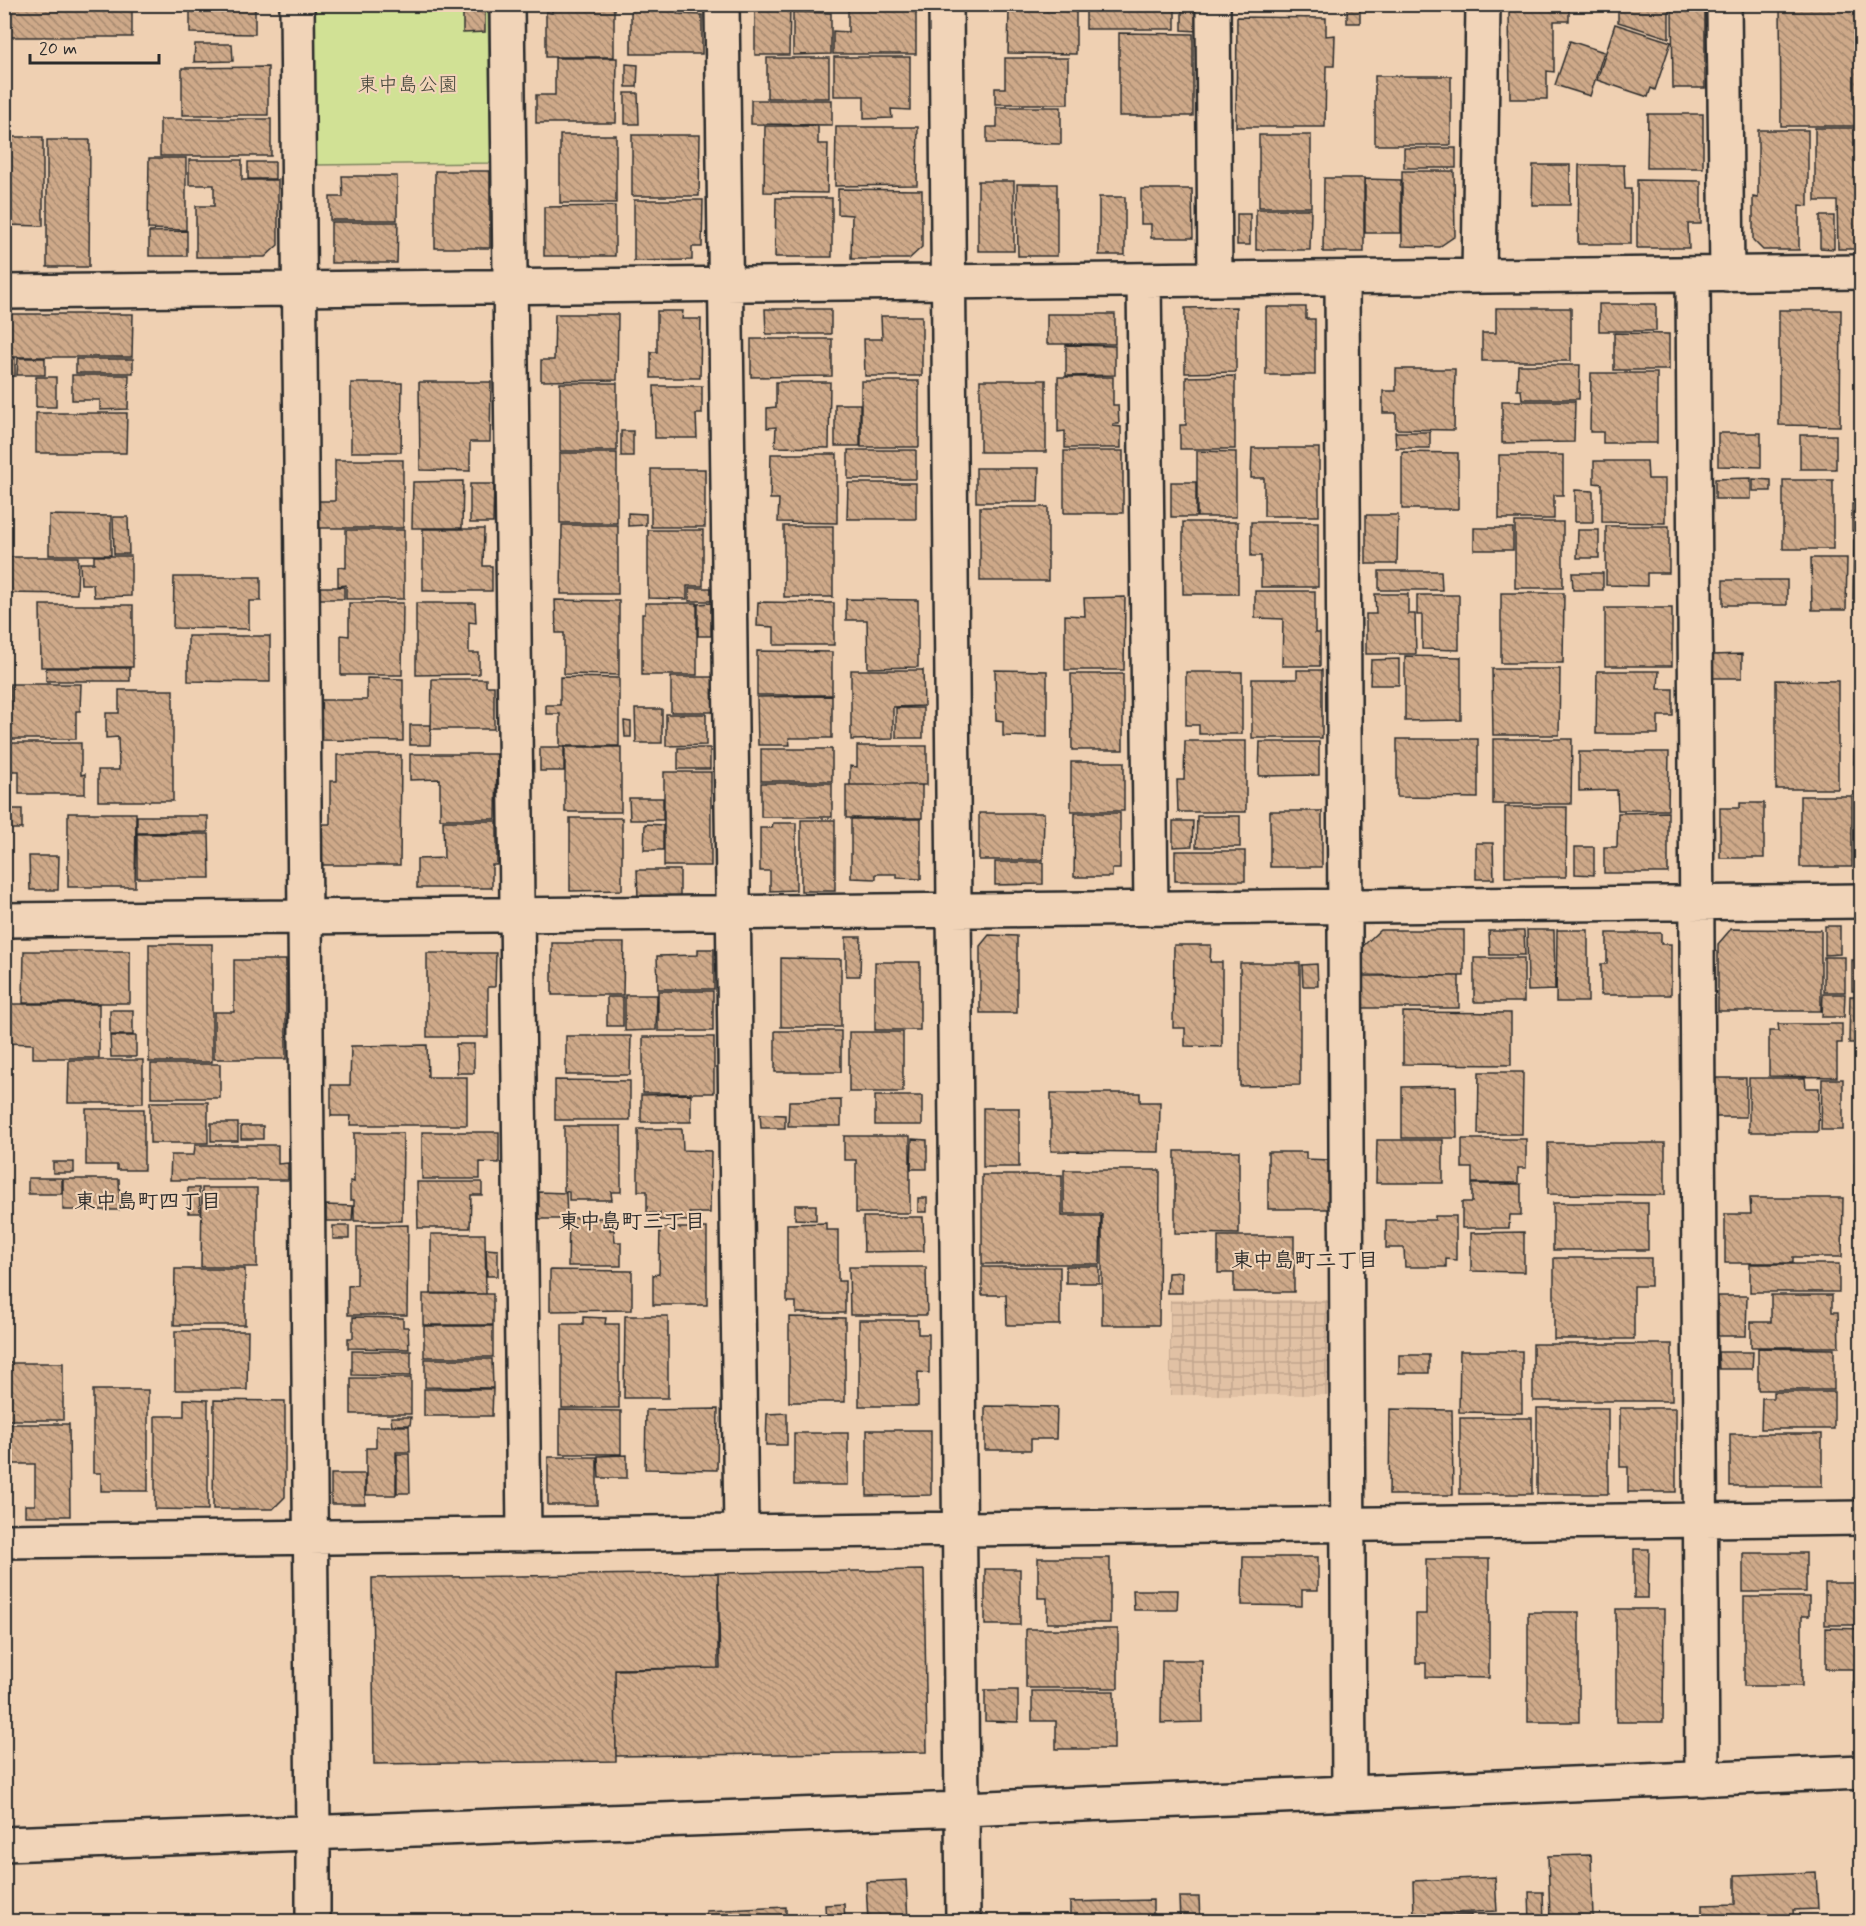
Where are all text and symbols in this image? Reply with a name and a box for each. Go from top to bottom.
scale bar [30,27,159,65]
text: 20 m [39,37,77,61]
park label: 東中島公園 [358,72,458,99]
district label: 東中島町四丁目 [75,1188,222,1216]
district label: 東中島町三丁目 [559,1208,706,1236]
district label: 東中島町二丁目 [1232,1247,1379,1275]

